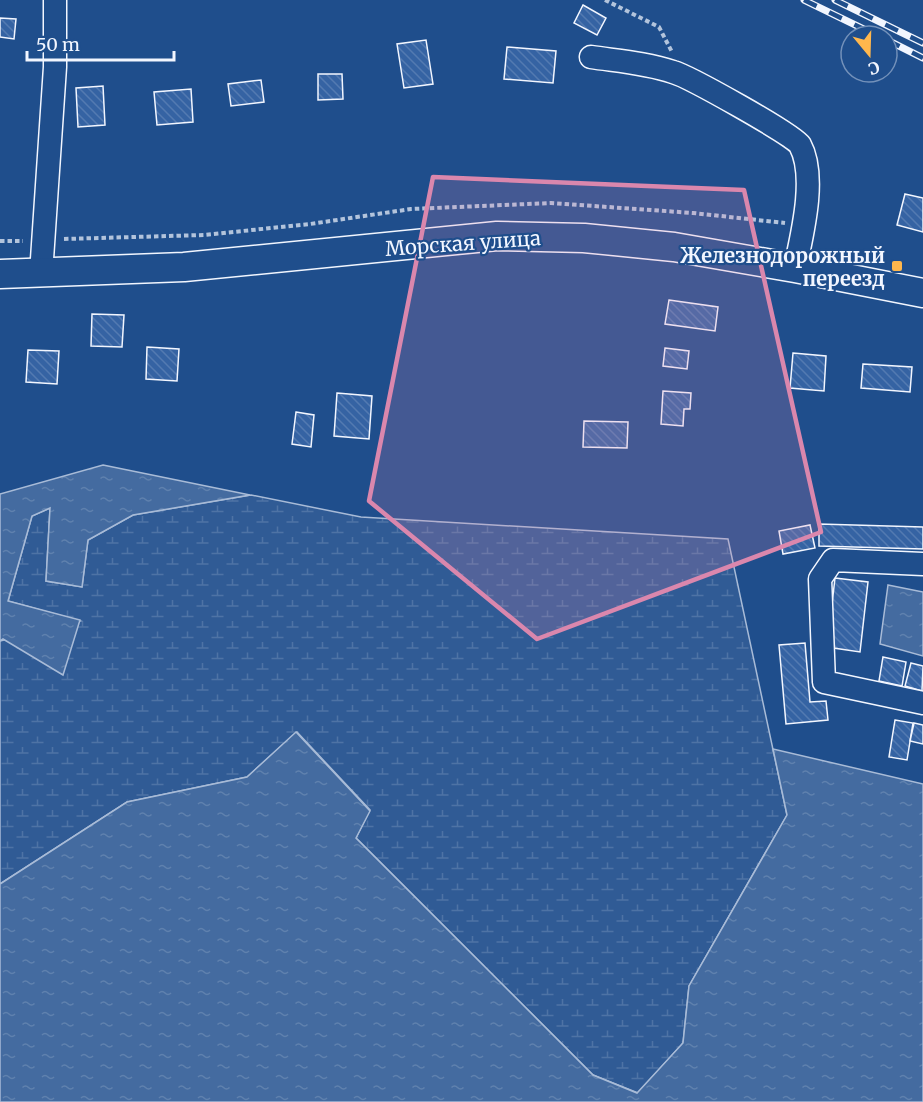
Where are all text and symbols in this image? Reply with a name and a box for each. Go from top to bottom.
scale bar [27,24,174,62]
north arrow [839,24,899,84]
text: 50 m [36,33,80,56]
text: С [866,57,882,79]
street label: Морская улица [384,225,542,261]
place label: Железнодорожный переезд [680,243,885,291]
marker: Железнодорожный переезд [890,259,904,273]

